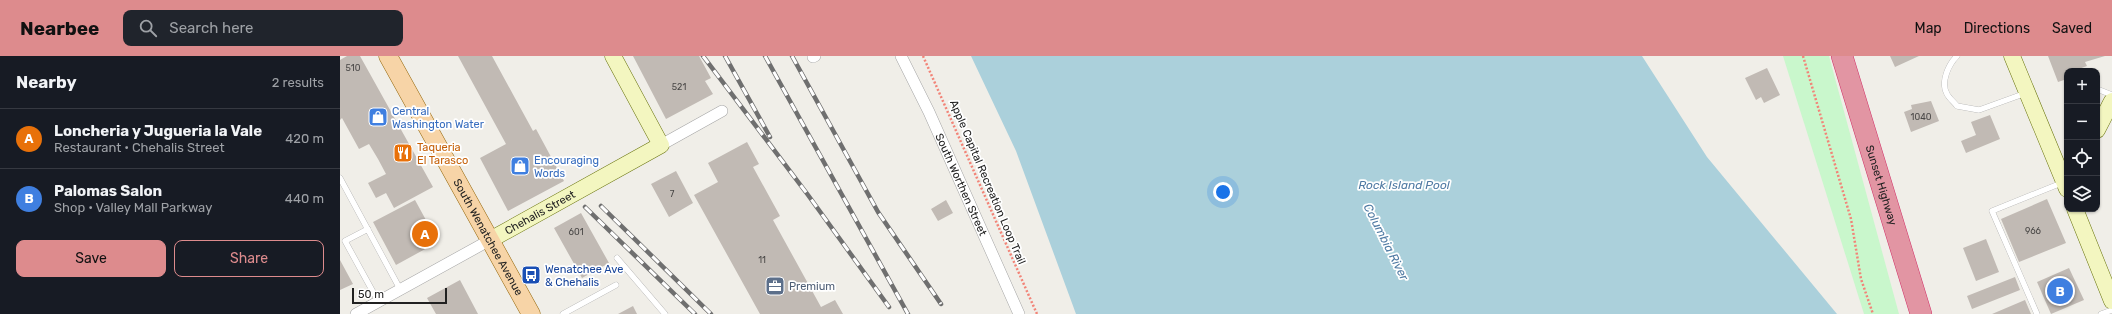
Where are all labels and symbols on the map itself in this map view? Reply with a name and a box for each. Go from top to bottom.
house number: 510 [346,63,361,73]
house number: 521 [672,82,686,92]
street label: Apple Capital Recreation Loop Trail [947,98,1028,266]
place label: Central Washington Water [392,105,485,131]
shop icon: Central Washington Water [367,106,389,128]
house number: 1040 [1911,112,1932,122]
street label: South Worthen Street [932,131,990,239]
place label: Taqueria El Tarasco [417,141,468,167]
restaurant icon: Taqueria El Tarasco [392,142,414,164]
street label: Sunset Highway [1863,143,1899,227]
place label: Encouraging Words [534,154,599,180]
shop icon: Encouraging Words [509,155,531,177]
street label: South Wenatchee Avenue [450,177,525,298]
water label: Rock Island Pool [1358,178,1451,192]
your location [1213,182,1233,202]
street label: Chehalis Street [503,188,578,238]
house number: 7 [670,189,675,199]
water label: Columbia River [1361,201,1412,283]
pin: A [412,219,438,249]
house number: 966 [2025,226,2042,236]
house number: 601 [569,227,584,237]
house number: 11 [758,255,766,265]
place label: Wenatchee Ave & Chehalis [545,263,623,289]
bus stop icon: Wenatchee Ave & Chehalis [520,264,542,286]
office icon: Premium [764,275,786,297]
pin: B [2047,276,2073,306]
place label: Premium [789,280,835,293]
scale bar [352,286,447,305]

